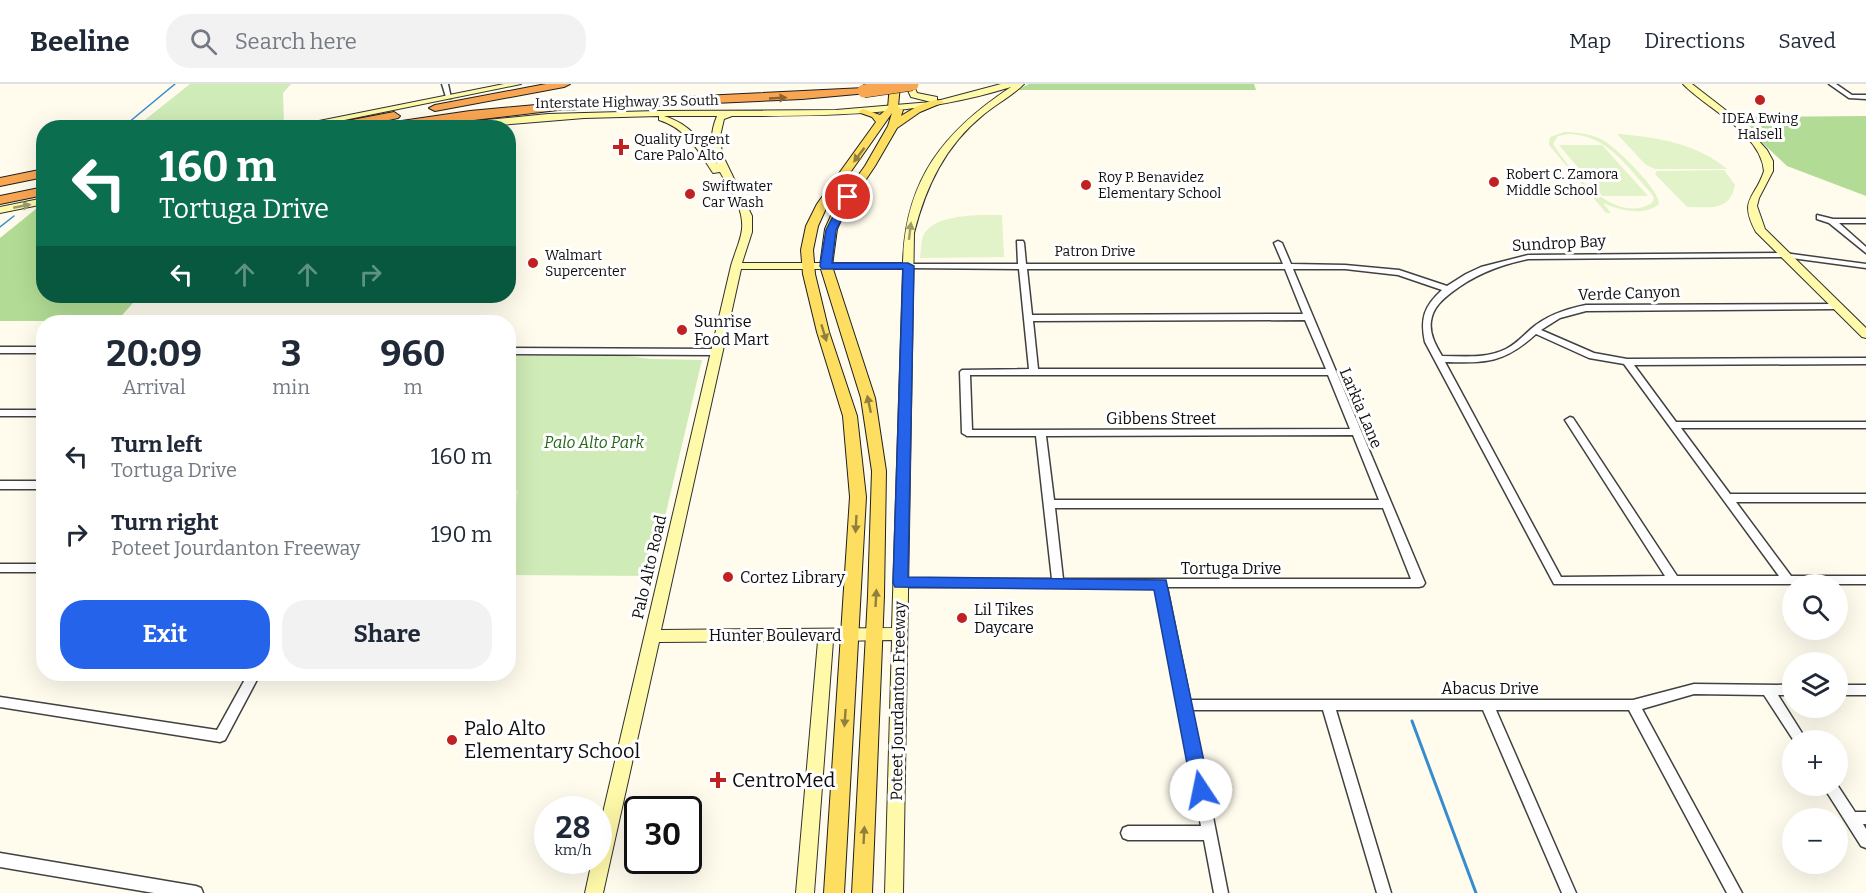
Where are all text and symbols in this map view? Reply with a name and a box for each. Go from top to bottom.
search box [166,14,586,68]
text: Beeline [30,25,130,58]
icon: search [187,25,220,58]
text: Search here [235,28,357,55]
text: Map [1569,28,1611,54]
text: Directions [1644,28,1745,54]
text: Saved [1778,28,1836,54]
street label: Interstate Highway 35 South [535,92,719,112]
one-way arrow [768,93,787,102]
marker: IDEA Ewing Halsell [1753,93,1767,107]
place label: IDEA Ewing Halsell [1722,110,1798,143]
place label: Quality Urgent Care Palo Alto [634,131,730,164]
marker: Quality Urgent Care Palo Alto [612,138,630,156]
text: 160 m [159,142,276,192]
icon: left [60,144,138,222]
one-way arrow [854,148,866,163]
place label: Robert C. Zamora Middle School [1506,166,1619,199]
place label: Roy P. Benavidez Elementary School [1098,169,1221,202]
pin [822,171,873,222]
marker: Robert C. Zamora Middle School [1487,175,1501,189]
place label: Swiftwater Car Wash [702,178,772,211]
marker: Roy P. Benavidez Elementary School [1079,178,1093,192]
icon: arrive [831,180,864,213]
marker: Swiftwater Car Wash [683,187,697,201]
text: Tortuga Drive [159,193,329,225]
one-way arrow [12,201,31,210]
one-way arrow [906,221,915,240]
street label: Sundrop Bay [1511,231,1607,255]
street label: Patron Drive [1055,243,1135,260]
place label: Walmart Supercenter [545,247,626,280]
marker: Walmart Supercenter [526,256,540,270]
icon: left [165,258,198,291]
icon: ahead [228,258,261,291]
icon: ahead [291,258,324,291]
icon: right [354,258,387,291]
street label: Verde Canyon [1577,282,1681,304]
place label: Sunrise Food Mart [694,312,769,349]
marker: Sunrise Food Mart [675,323,689,337]
one-way arrow [820,324,829,342]
text: 20:09 [106,332,202,376]
text: 3 [281,332,301,376]
text: 960 [380,332,446,376]
street label: Larkia Lane [1336,365,1386,451]
text: Arrival [122,375,186,399]
text: min [272,375,310,399]
text: m [403,375,423,399]
one-way arrow [864,394,873,413]
street label: Gibbens Street [1106,409,1216,428]
text: Turn left [111,431,203,458]
park label: Palo Alto Park [544,433,644,452]
icon: left [60,440,93,473]
text: 160 m [431,443,492,470]
text: Tortuga Drive [111,458,237,482]
text: Turn right [111,509,219,536]
street label: Palo Alto Road [628,513,670,621]
one-way arrow [852,514,861,533]
icon: right [60,518,93,551]
text: 190 m [431,521,492,548]
text: Poteet Jourdanton Freeway [111,536,360,560]
street label: Tortuga Drive [1181,559,1281,578]
place label: Cortez Library [740,568,846,587]
marker: Cortez Library [721,570,735,584]
map controls [1782,574,1848,874]
button: search [1782,574,1848,640]
one-way arrow [871,588,880,607]
button: Exit [60,600,270,669]
button: Share [282,600,492,669]
place label: Lil Tikes Daycare [974,600,1034,637]
street label: Poteet Jourdanton Freeway [887,601,909,801]
marker: Lil Tikes Daycare [955,611,969,625]
street label: Hunter Boulevard [709,626,842,645]
button: layers [1782,652,1848,718]
street label: Abacus Drive [1441,679,1539,698]
one-way arrow [841,709,850,728]
place label: Palo Alto Elementary School [464,716,641,763]
button: + [1782,730,1848,796]
marker: Palo Alto Elementary School [445,733,459,747]
position arrow [1169,758,1233,822]
place label: CentroMed [732,768,835,792]
marker: CentroMed [709,771,727,789]
speed limit sign: 30 [624,796,702,874]
button: − [1782,808,1848,874]
text: 28 [556,810,590,846]
one-way arrow [860,825,869,844]
text: km/h [554,841,592,859]

